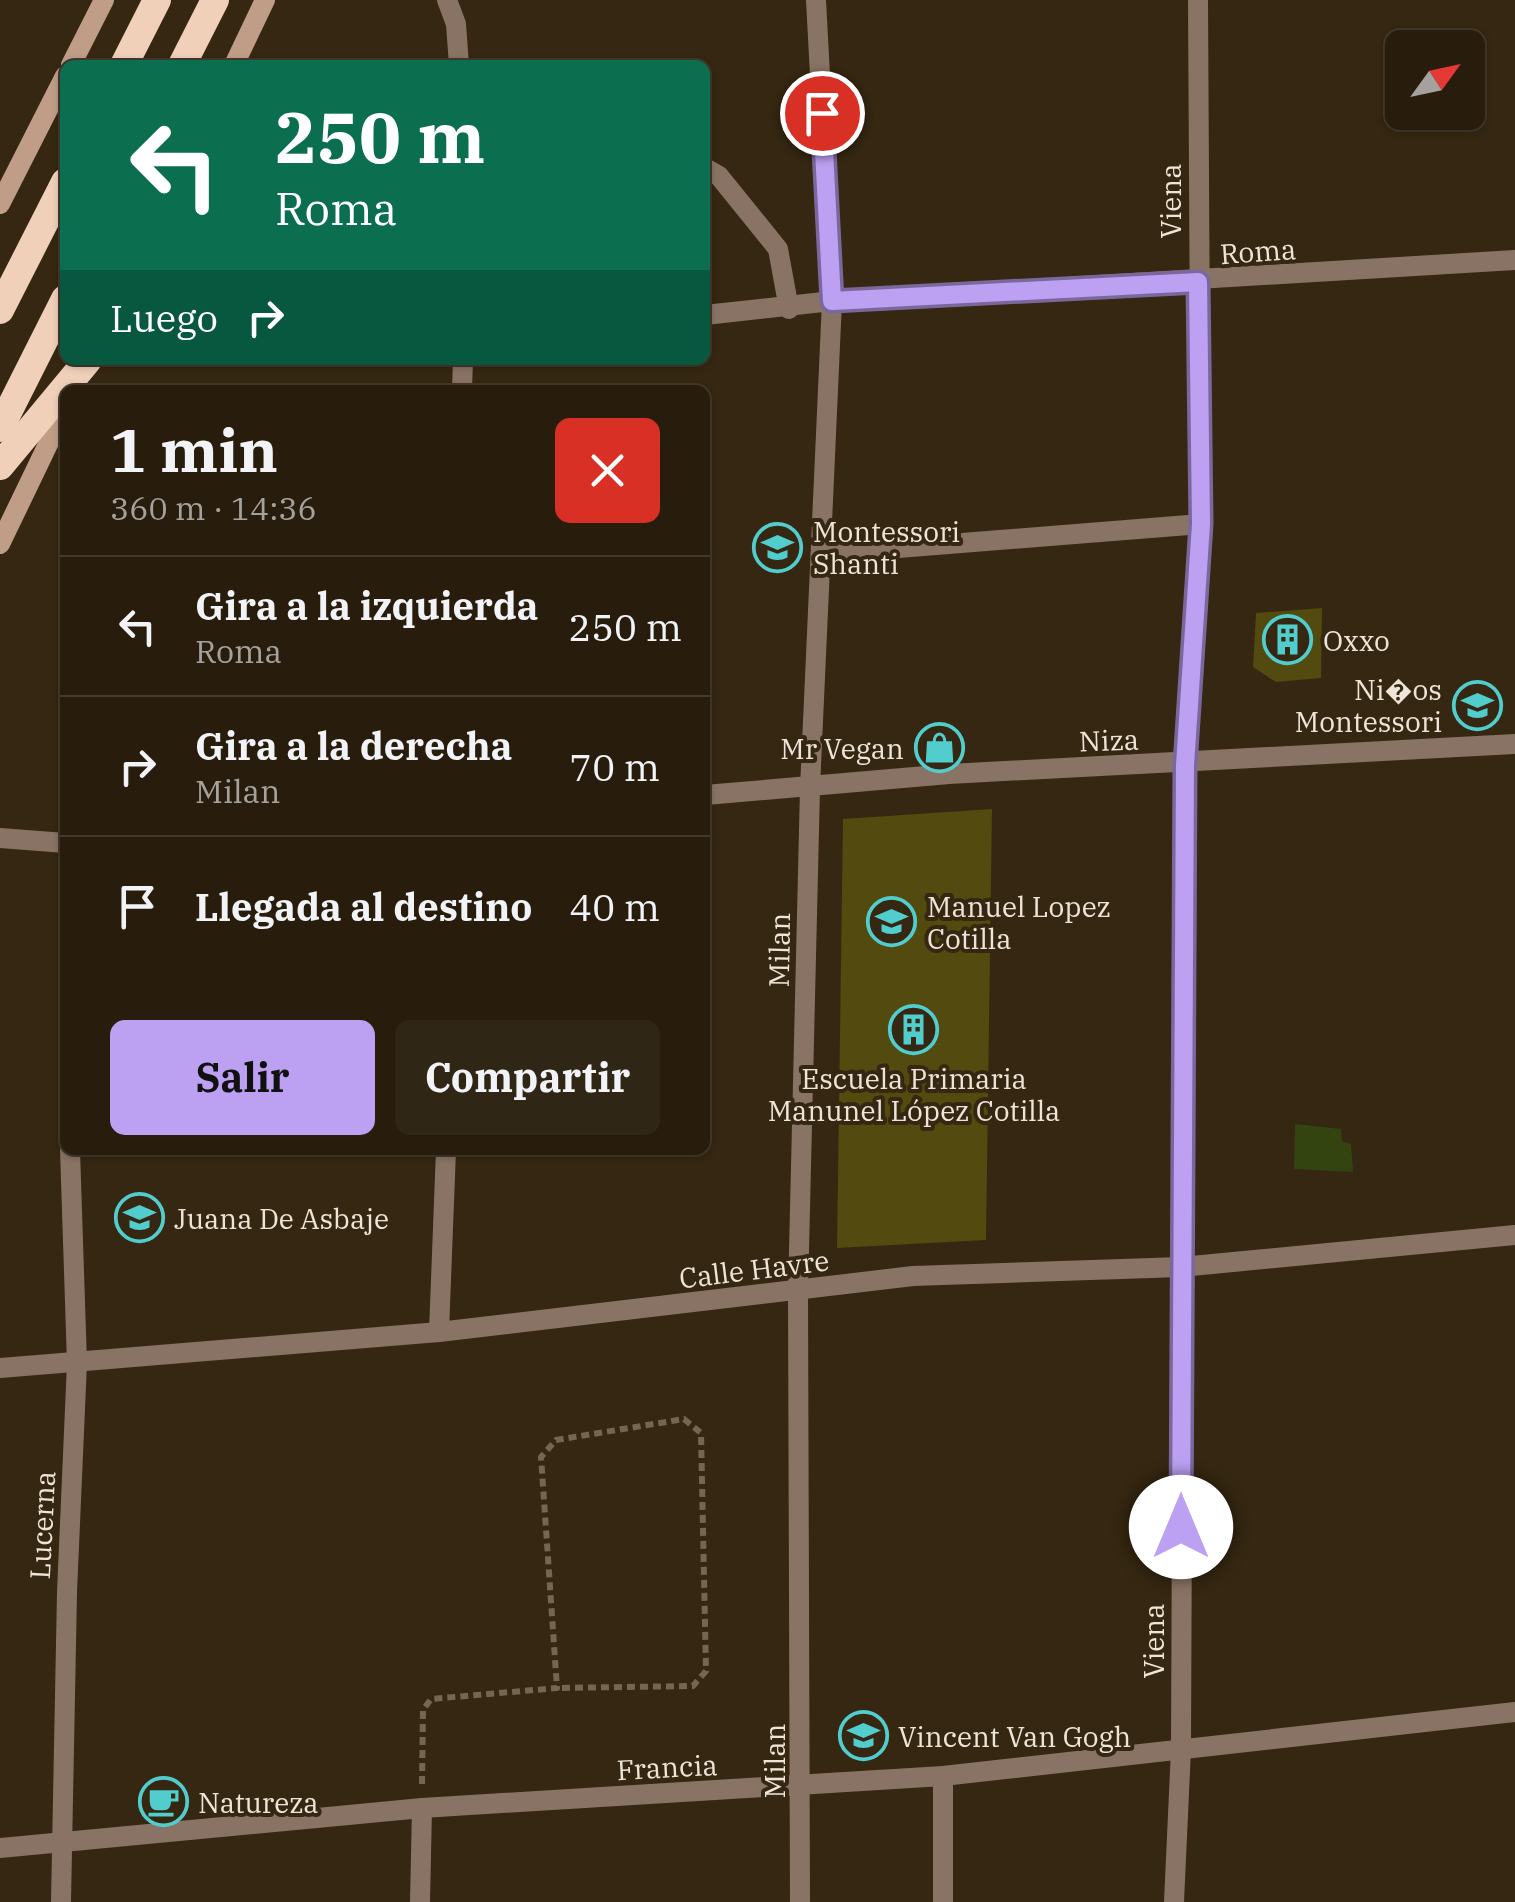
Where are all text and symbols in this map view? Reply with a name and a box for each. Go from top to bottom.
north arrow [1385,30,1485,130]
map controls [1385,30,1485,130]
pin [780,71,865,156]
icon: arrive [795,86,850,141]
text: 250 m [275,91,485,182]
icon: left [110,100,240,230]
street label: Viena [1152,163,1189,239]
text: Roma [275,179,397,237]
street label: Roma [1219,230,1297,272]
icon: right [238,290,293,345]
text: Luego [110,293,218,342]
text: 1 min [110,410,278,489]
button: close [555,418,660,523]
text: 360 m · 14:36 [110,487,317,529]
place label: Montessori Shanti [813,513,960,582]
school or university icon: Montessori Shanti [752,521,804,573]
text: Gira a la izquierda [195,581,538,630]
icon: left [110,599,165,654]
text: 250 m [568,602,682,651]
building icon: Oxxo [1262,614,1314,666]
place label: Oxxo [1323,622,1390,659]
text: Roma [195,630,282,672]
place label: Ni�os Montessori [1295,671,1442,740]
school or university icon: Ni�os Montessori [1451,679,1503,731]
street label: Niza [1078,720,1140,760]
text: Gira a la derecha [195,721,512,770]
shop icon: Mr Vegan [913,722,965,774]
place label: Mr Vegan [780,730,904,767]
icon: right [110,739,165,794]
text: 70 m [569,742,660,791]
text: Milan [195,770,281,812]
icon: arrive [110,879,165,934]
text: Llegada al destino [195,882,532,931]
text: 40 m [569,882,660,931]
place label: Manuel Lopez Cotilla [927,888,1111,957]
school or university icon: Manuel Lopez Cotilla [866,896,918,948]
street label: Milan [760,912,798,988]
building icon: Escuela Primaria Manunel López Cotilla [888,1004,940,1056]
button: Salir [110,1020,375,1135]
button: Compartir [395,1020,660,1135]
place label: Escuela Primaria Manunel López Cotilla [768,1060,1060,1129]
school or university icon: Juana De Asbaje [113,1192,165,1244]
place label: Juana De Asbaje [174,1200,389,1237]
street label: Calle Havre [677,1241,831,1297]
street label: Lucerna [21,1470,63,1580]
position arrow [1129,1475,1233,1579]
street label: Viena [1135,1603,1172,1679]
school or university icon: Vincent Van Gogh [837,1710,889,1762]
place label: Vincent Van Gogh [898,1718,1131,1755]
street label: Milan [756,1724,793,1798]
street label: Francia [616,1746,718,1788]
cafe icon: Natureza [137,1776,189,1828]
place label: Natureza [198,1784,319,1821]

